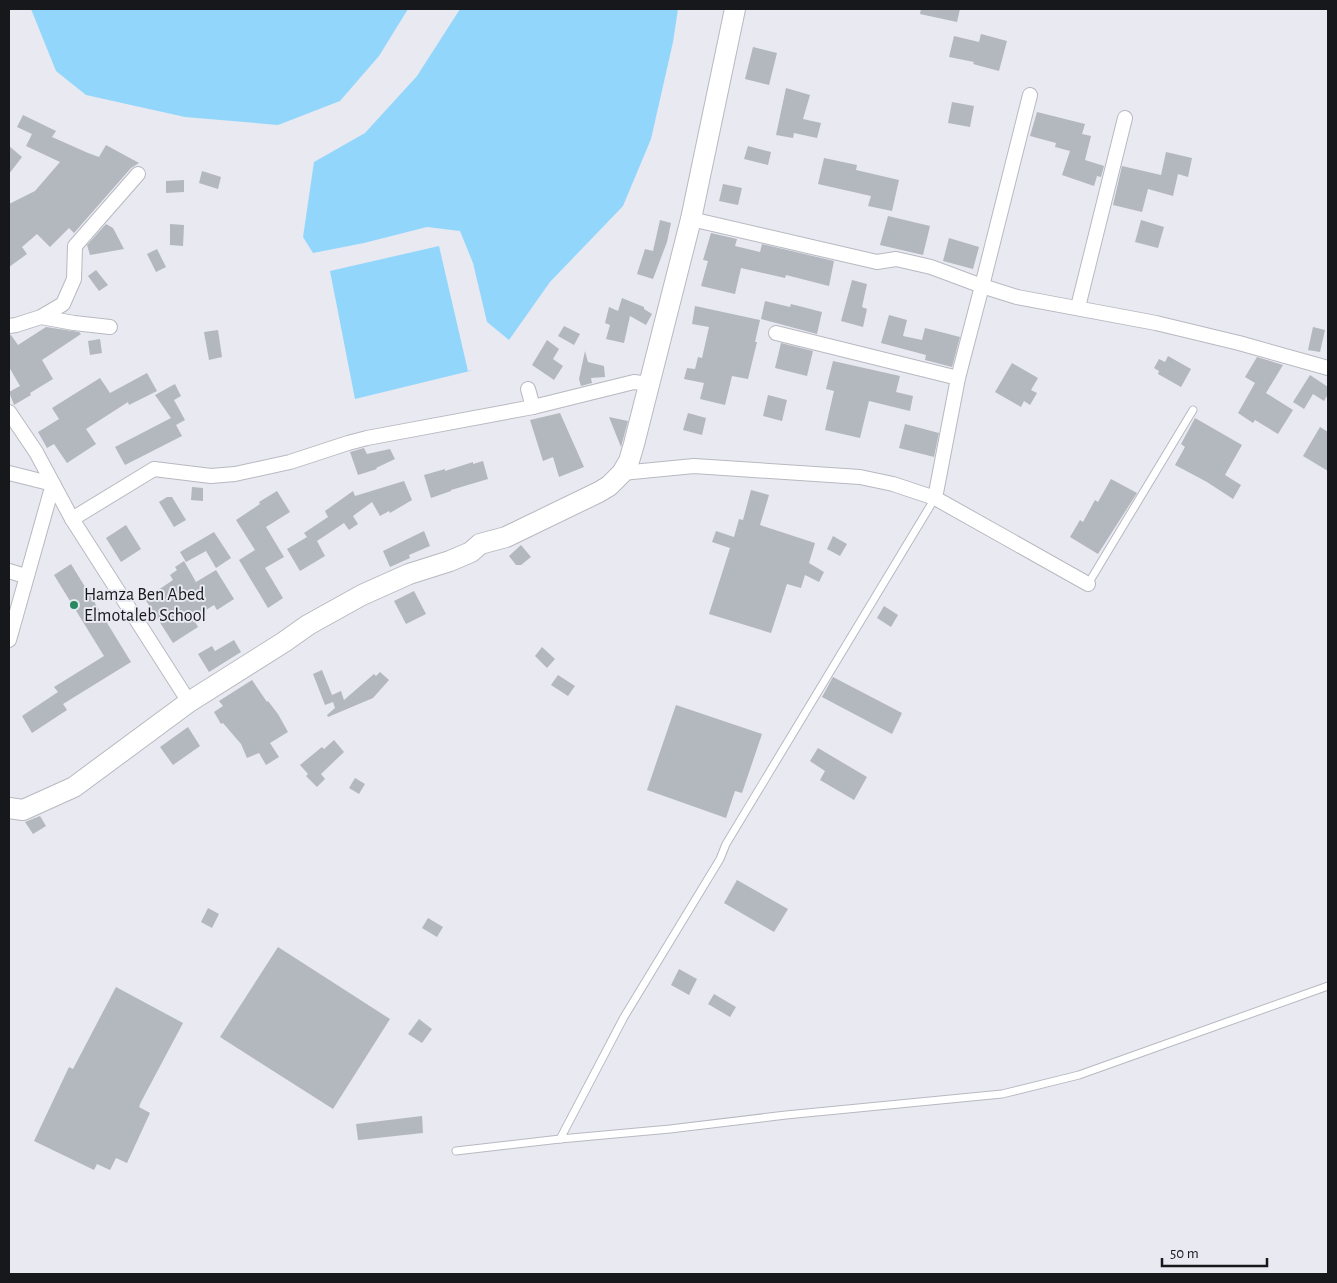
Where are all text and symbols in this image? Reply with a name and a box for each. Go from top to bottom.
place label: Hamza Ben Abed Elmotaleb School [84,586,206,625]
marker: Hamza Ben Abed Elmotaleb School [68,599,80,611]
scale bar [1162,1236,1267,1268]
text: 50 m [1170,1246,1199,1261]

